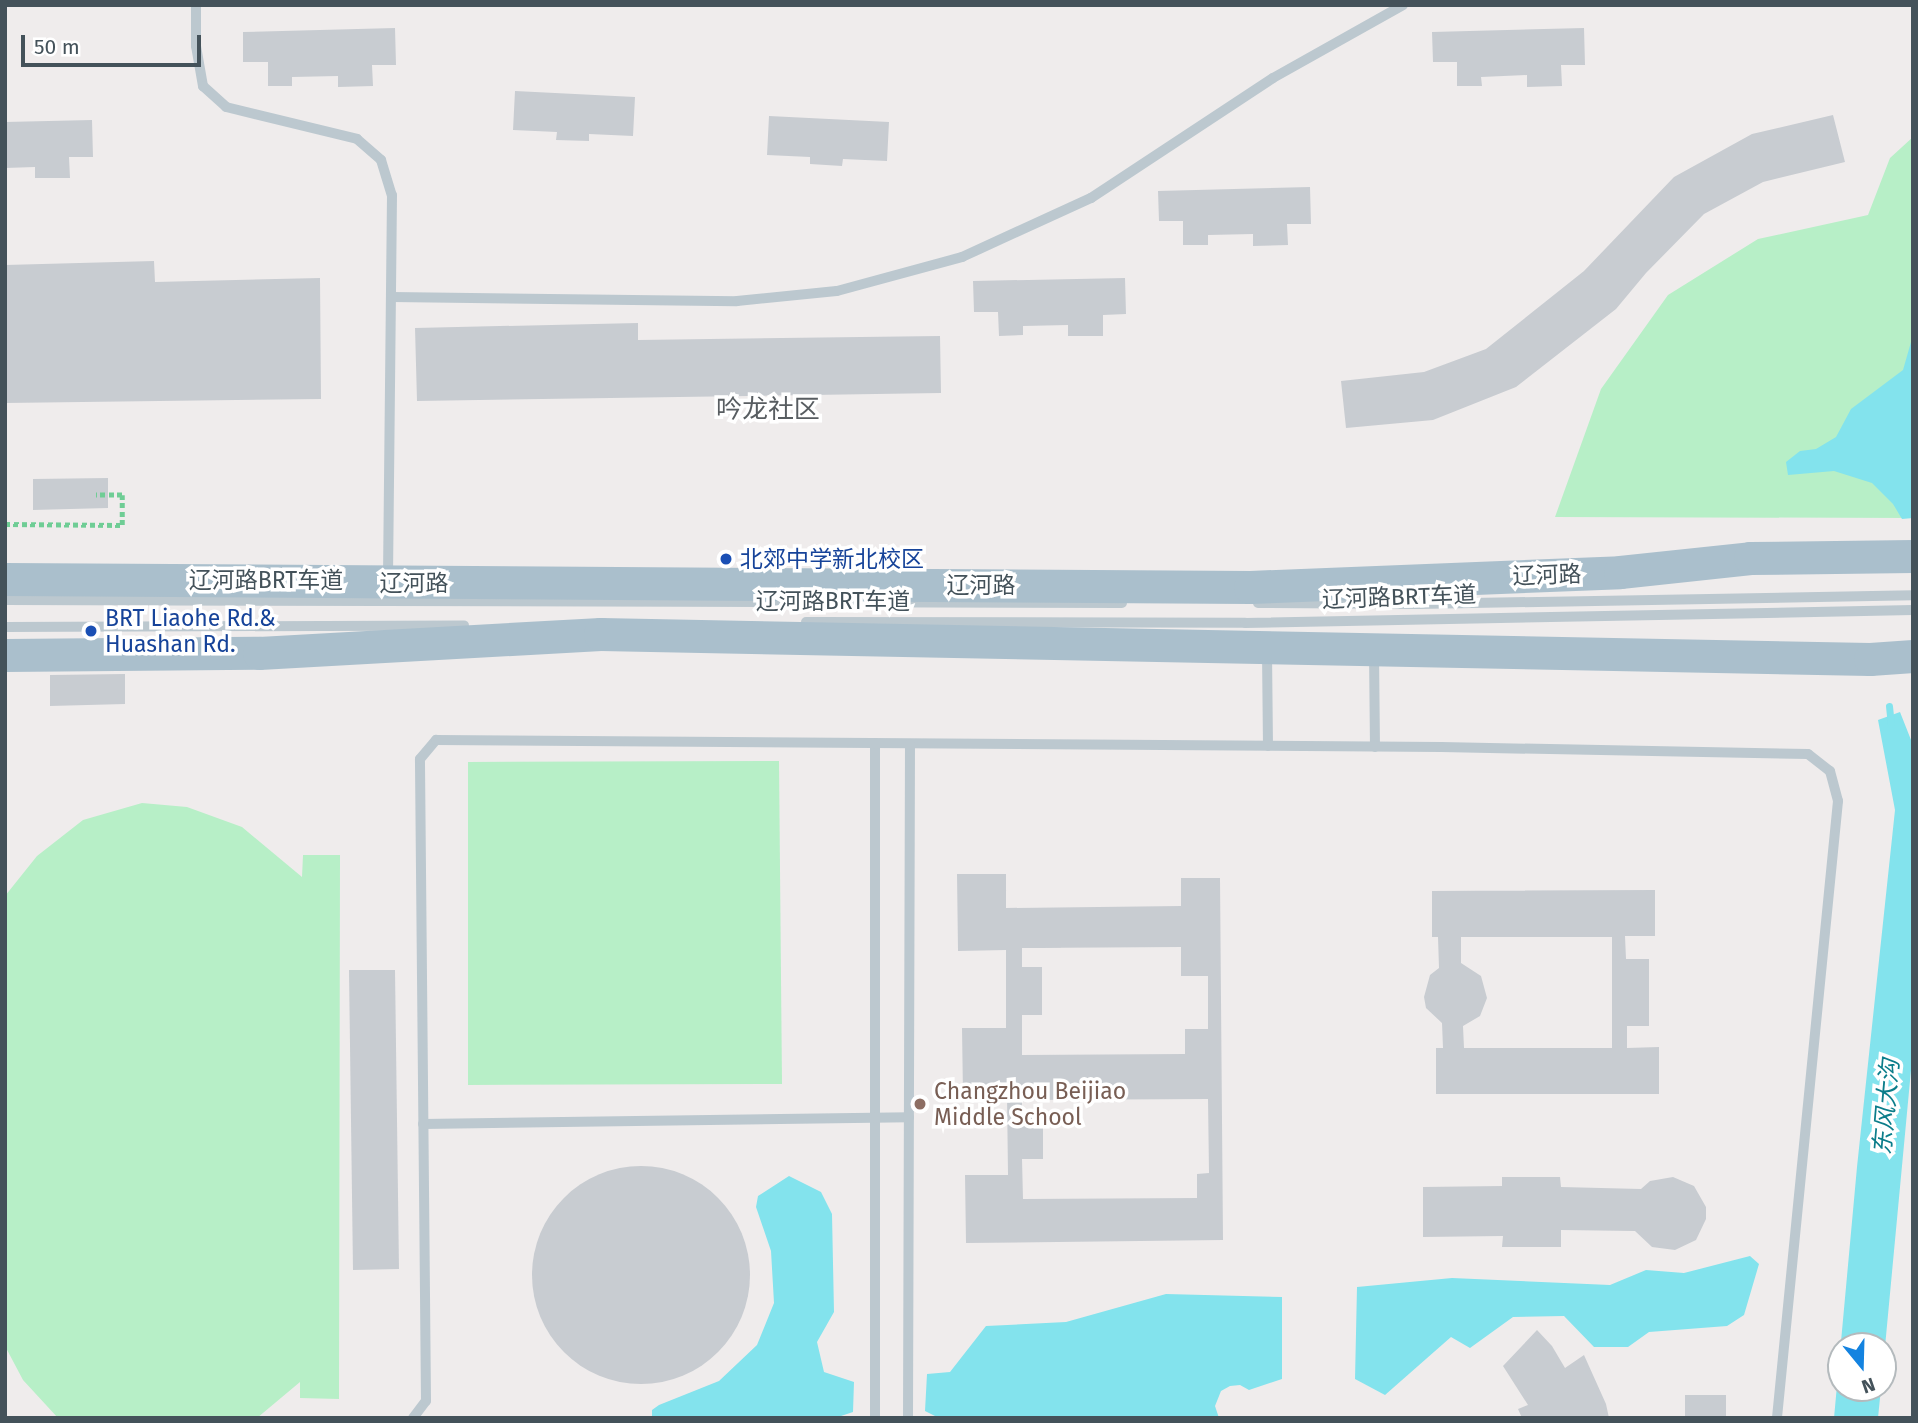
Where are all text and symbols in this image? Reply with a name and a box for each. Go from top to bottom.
scale bar [24,21,205,65]
text: 50 m [34,34,80,60]
district label: 吟龙社区 [716,394,820,426]
place label: 北郊中学新北校区 [740,545,924,573]
marker: 北郊中学新北校区 [718,551,734,567]
street label: 辽河路 [1512,560,1582,590]
street label: 辽河路BRT车道 [189,566,343,594]
street label: 辽河路 [380,569,448,597]
street label: 辽河路 [947,571,1015,599]
street label: 辽河路BRT车道 [1321,581,1477,613]
street label: 辽河路BRT车道 [756,587,910,615]
place label: BRT Liaohe Rd.& Huashan Rd. [105,604,276,658]
marker: BRT Liaohe Rd.& Huashan Rd. [83,623,99,639]
water label: 东风大沟 [1868,1058,1906,1156]
place label: Changzhou Beijiao Middle School [934,1077,1126,1131]
marker: Changzhou Beijiao Middle School [912,1096,928,1112]
north arrow [1827,1332,1897,1402]
text: N [1859,1373,1878,1398]

